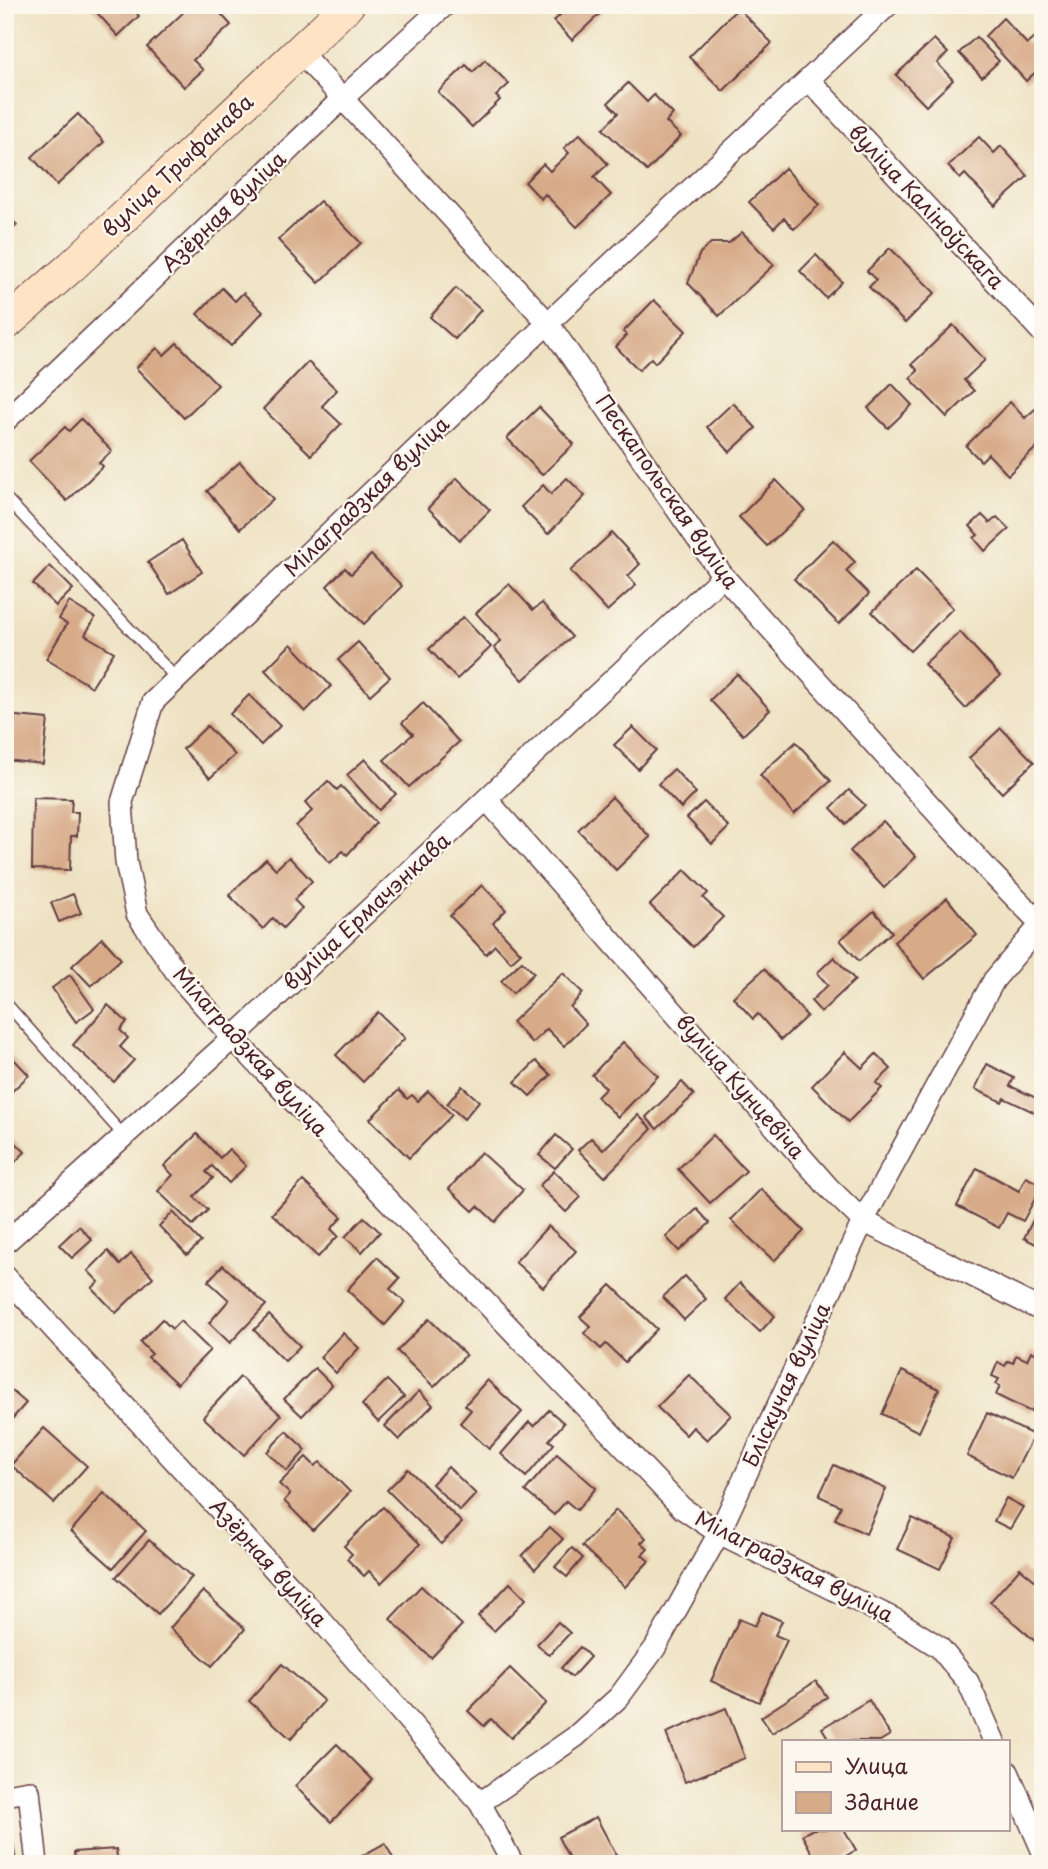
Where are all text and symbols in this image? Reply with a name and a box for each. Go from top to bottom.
street label: вуліца Трыфанава [94,85,260,244]
street label: вуліца Каліноўскага [842,116,1013,296]
street label: Азёрная вуліца [153,142,292,279]
street label: Пескапольская вуліца [589,387,748,595]
street label: Мілаградзкая вуліца [276,408,456,583]
street label: вуліца Ермачэнкава [275,824,457,997]
street label: Мілаградзкая вуліца [166,958,337,1143]
street label: вуліца Кунцевіча [669,1006,814,1165]
street label: Бліскучая вуліца [733,1297,837,1471]
street label: Азёрная вуліца [203,1490,336,1633]
street label: Мілаградзкая вуліца [690,1501,900,1629]
legend [782,1740,1010,1830]
text: Улица [845,1749,908,1781]
text: Здание [845,1785,919,1817]

